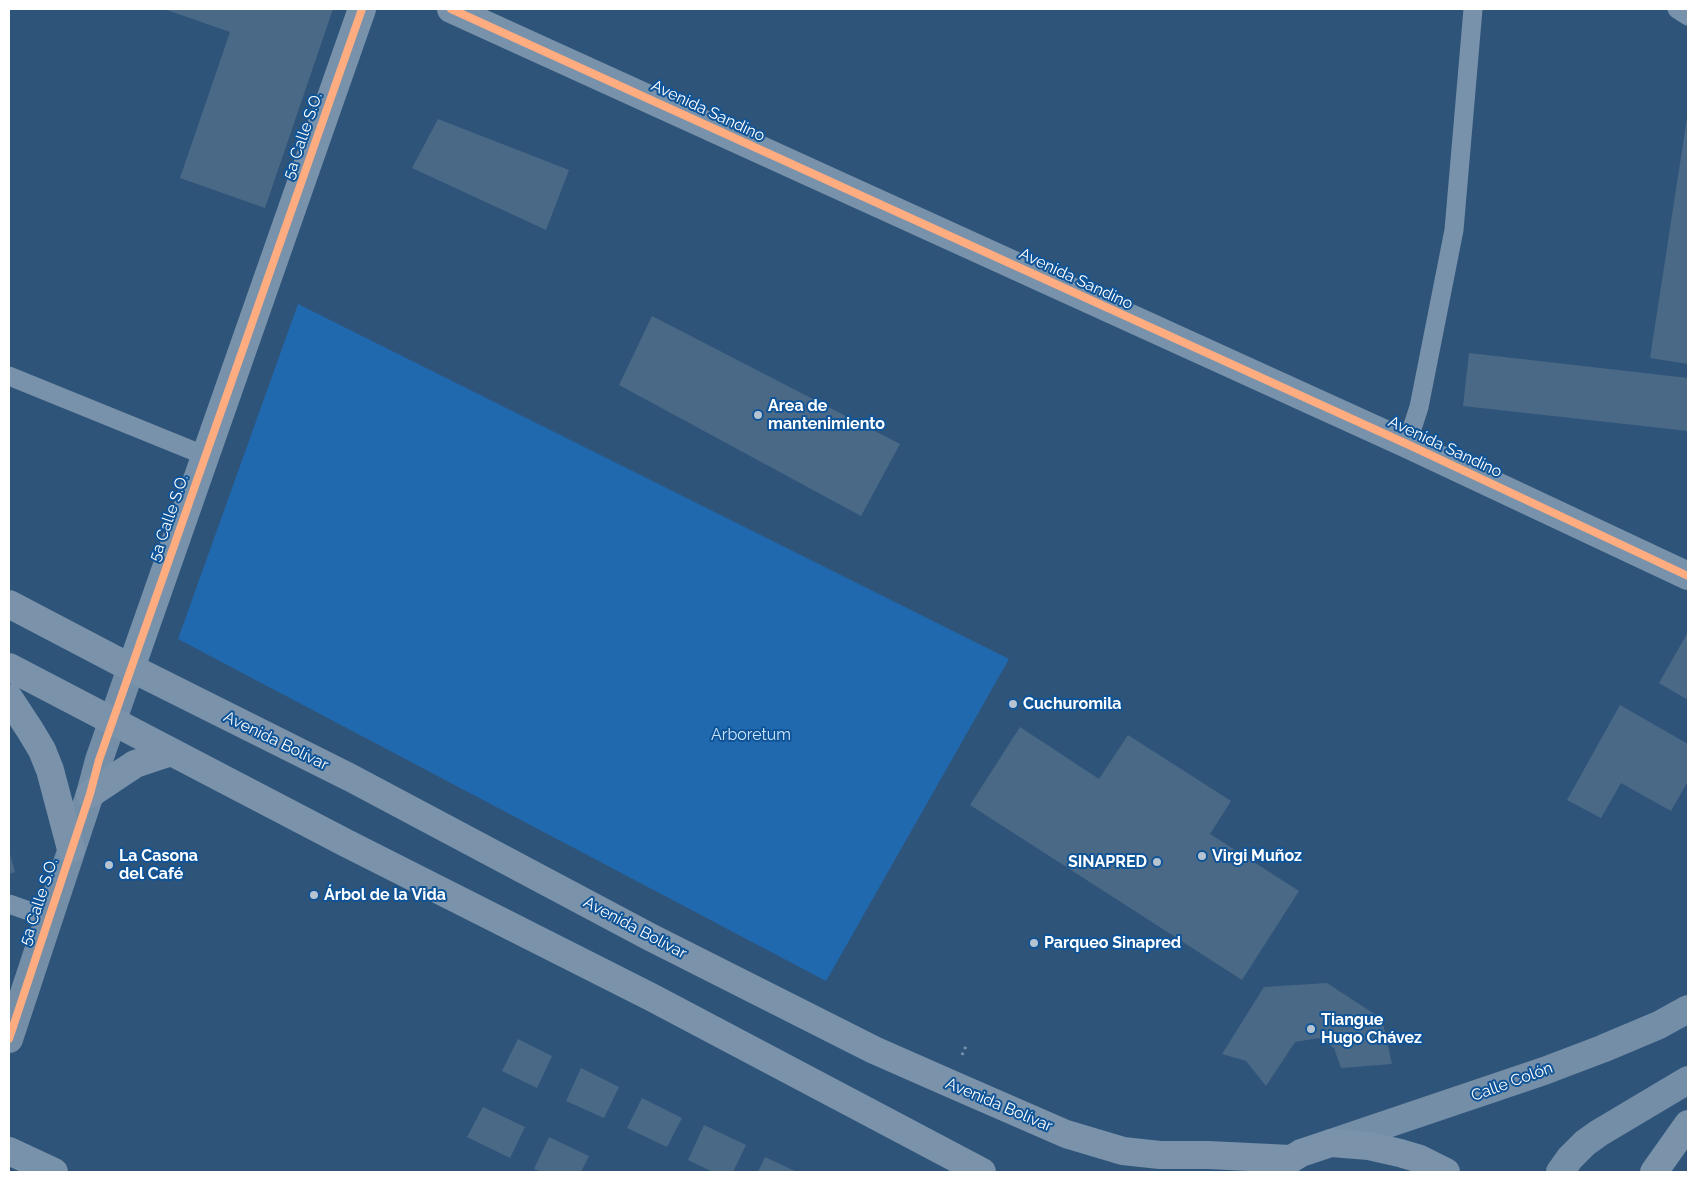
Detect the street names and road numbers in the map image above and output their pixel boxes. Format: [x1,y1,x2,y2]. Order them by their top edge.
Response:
street label: Avenida Sandino [648,76,768,146]
street label: 5a Calle S.O. [279,90,327,182]
street label: Avenida Sandino [1016,244,1136,314]
street label: Avenida Sandino [1385,412,1505,482]
street label: 5a Calle S.O. [145,472,193,564]
street label: Avenida Bolívar [220,707,332,775]
street label: 5a Calle S.O. [16,856,62,948]
street label: Avenida Bolívar [580,893,690,963]
street label: Calle Colón [1469,1058,1555,1106]
street label: Avenida Bolívar [943,1074,1055,1136]

